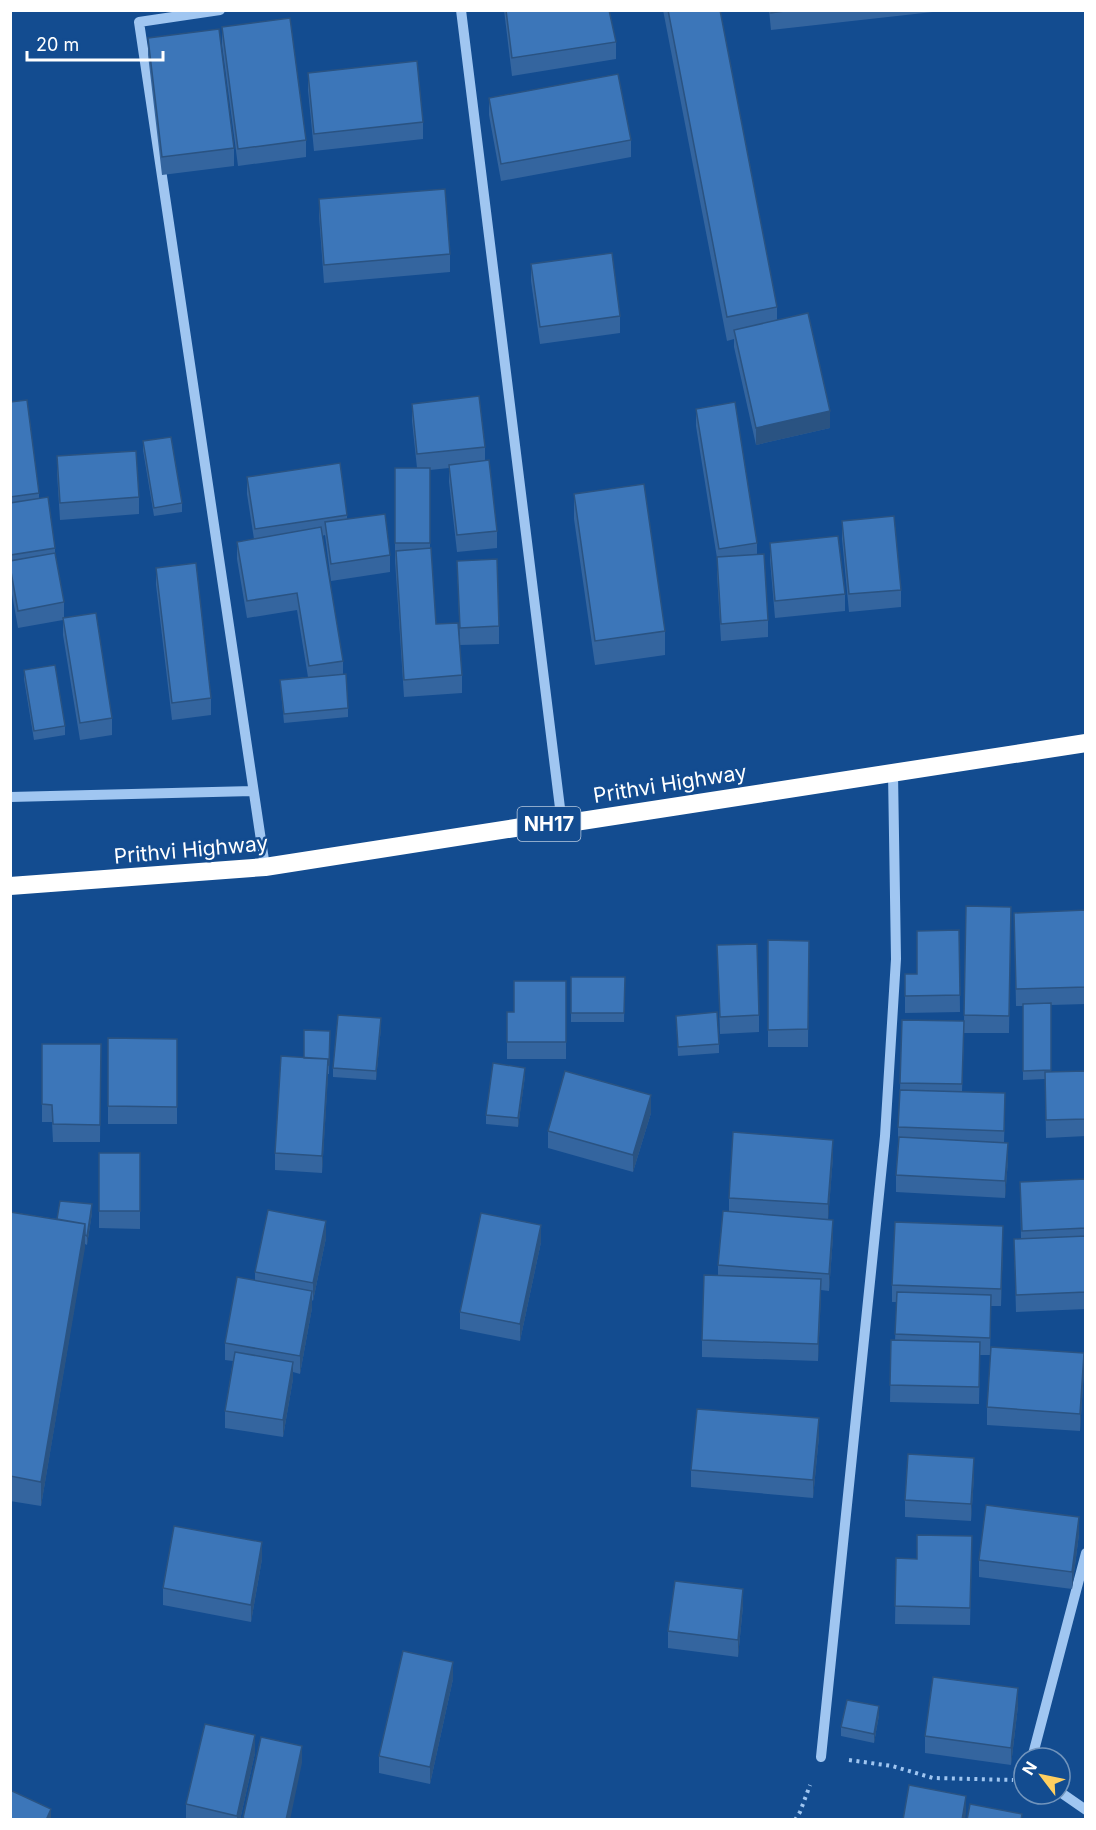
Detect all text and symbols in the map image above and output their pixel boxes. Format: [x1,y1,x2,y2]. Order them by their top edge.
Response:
scale bar [27,24,164,62]
text: 20 m [36,34,79,55]
street label: Prithvi Highway [591,759,749,808]
road number: NH17 [518,807,580,841]
street label: Prithvi Highway [113,830,269,869]
north arrow [1012,1746,1072,1806]
text: N [1018,1758,1041,1779]

